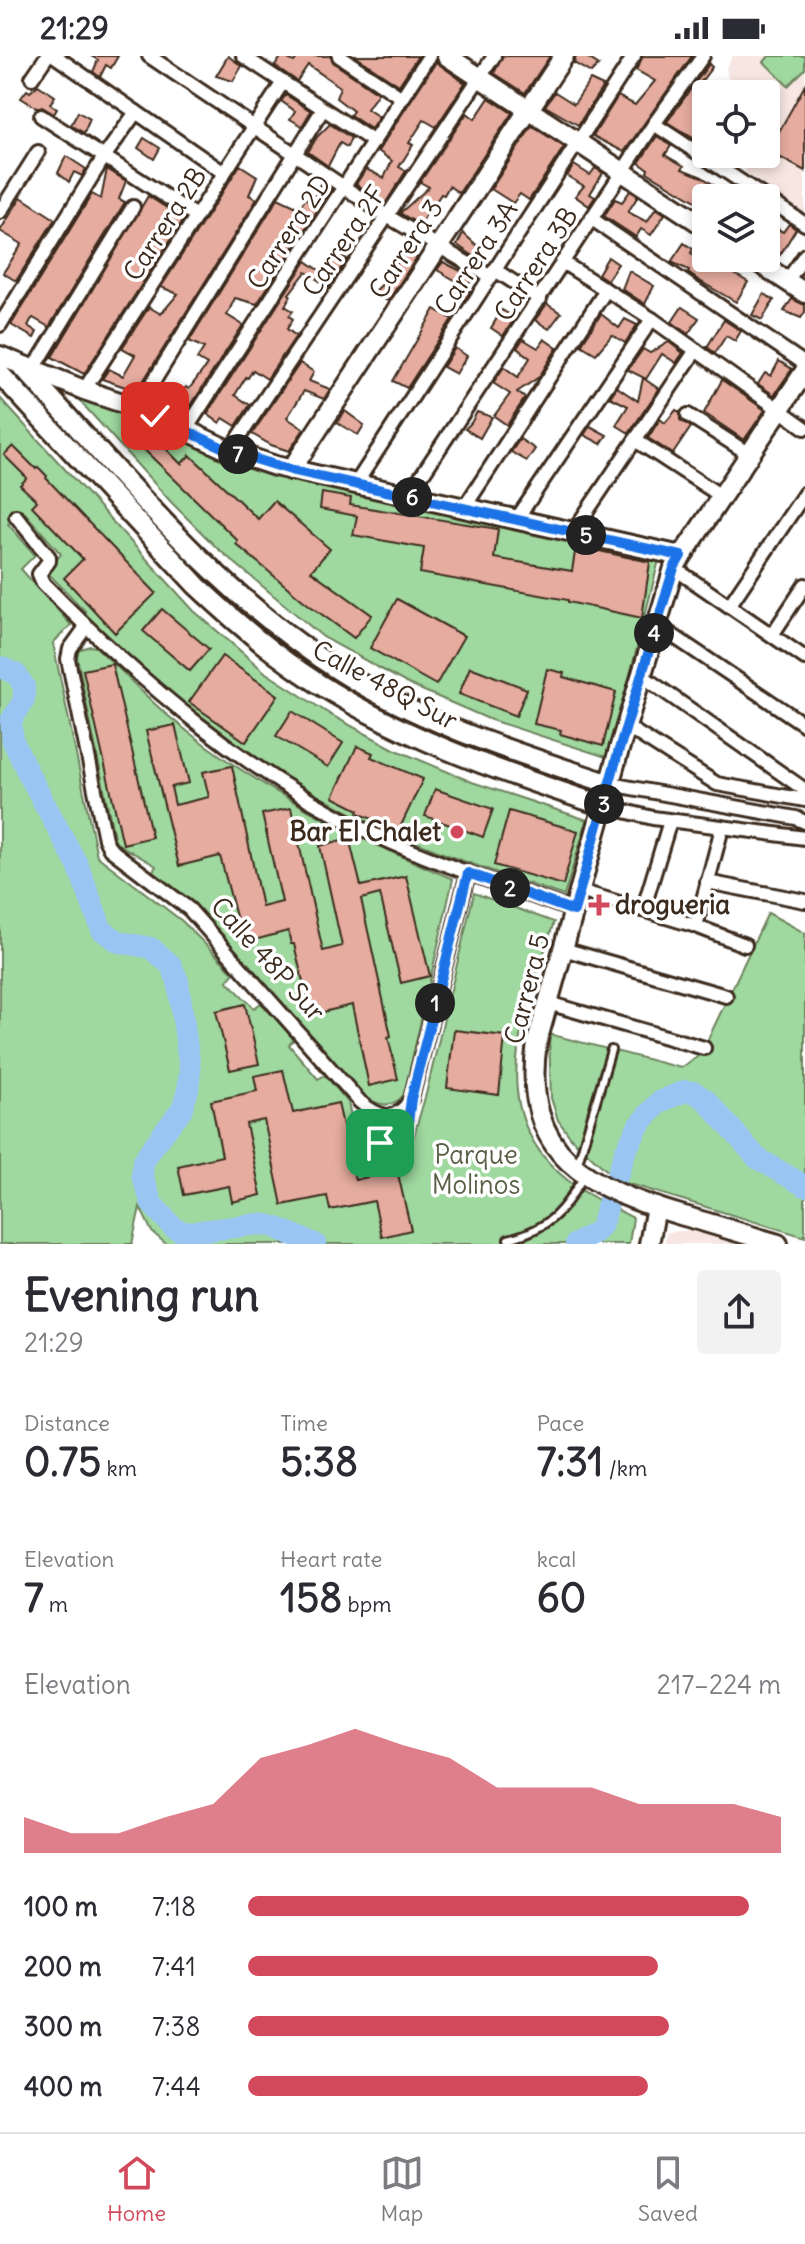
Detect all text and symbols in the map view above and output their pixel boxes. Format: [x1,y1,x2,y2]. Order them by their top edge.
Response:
text: 21:29 [40,9,109,47]
map controls [692,80,780,272]
button: locate [692,80,780,168]
street label: Carrera 2B [116,161,214,287]
street label: Carrera 2D [239,168,338,295]
street label: Carrera 2F [295,179,393,302]
button: layers [692,184,780,272]
street label: Carrera 3 [361,193,450,305]
street label: Carrera 3A [427,195,525,321]
street label: Carrera 3B [487,200,585,327]
pin [121,382,189,450]
icon: check [133,394,177,438]
pin: 7 [218,434,258,474]
text: 7 [233,440,243,468]
pin: 6 [392,477,432,517]
text: 6 [406,483,418,511]
pin: 5 [566,515,606,555]
text: 5 [580,521,592,549]
pin: 4 [634,613,674,653]
text: 4 [648,619,660,647]
street label: Calle 48Q Sur [307,633,464,737]
pin: 3 [584,784,624,824]
text: 3 [598,790,610,818]
place label: Bar El Chalet [289,815,441,848]
marker: Bar El Chalet [448,823,466,841]
pin: 2 [490,868,530,908]
text: 2 [504,874,516,902]
place label: drogueria [615,888,730,921]
street label: Calle 48P Sur [204,890,333,1028]
marker: drogueria [590,896,608,914]
street label: Carrera 5 [497,930,556,1047]
pin: 1 [415,983,455,1023]
text: 1 [431,989,439,1017]
pin [346,1109,414,1177]
icon: arrive [358,1121,402,1165]
park label: Parque Molinos [432,1138,520,1201]
text: Evening run [24,1268,259,1323]
button: share [697,1270,781,1354]
text: 21:29 [24,1326,84,1359]
text: Distance [24,1409,110,1437]
text: Time [280,1409,328,1437]
text: Pace [537,1409,584,1437]
text: 0.75 [24,1437,101,1487]
text: 5:38 [280,1437,358,1487]
text: 7:31 [537,1437,603,1487]
text: km [101,1454,137,1482]
text: /km [603,1454,647,1482]
text: Elevation [24,1545,114,1573]
text: Heart rate [280,1545,382,1573]
text: kcal [537,1545,576,1573]
text: 7 [24,1573,44,1623]
text: 158 [280,1573,342,1623]
text: 60 [537,1573,586,1623]
text: m [44,1590,68,1618]
text: bpm [342,1590,391,1618]
text: Elevation [24,1668,131,1701]
text: 217–224 m [657,1668,781,1701]
text: 100 m [24,1890,98,1923]
text: 7:18 [152,1890,196,1923]
text: 200 m [24,1950,101,1983]
text: 7:41 [152,1950,196,1983]
text: 300 m [24,2010,102,2043]
text: 7:38 [152,2010,200,2043]
text: 400 m [24,2070,102,2103]
text: 7:44 [152,2070,201,2103]
tab: Home [107,2151,166,2227]
tab: Map [380,2151,424,2227]
tab: Saved [638,2151,698,2227]

